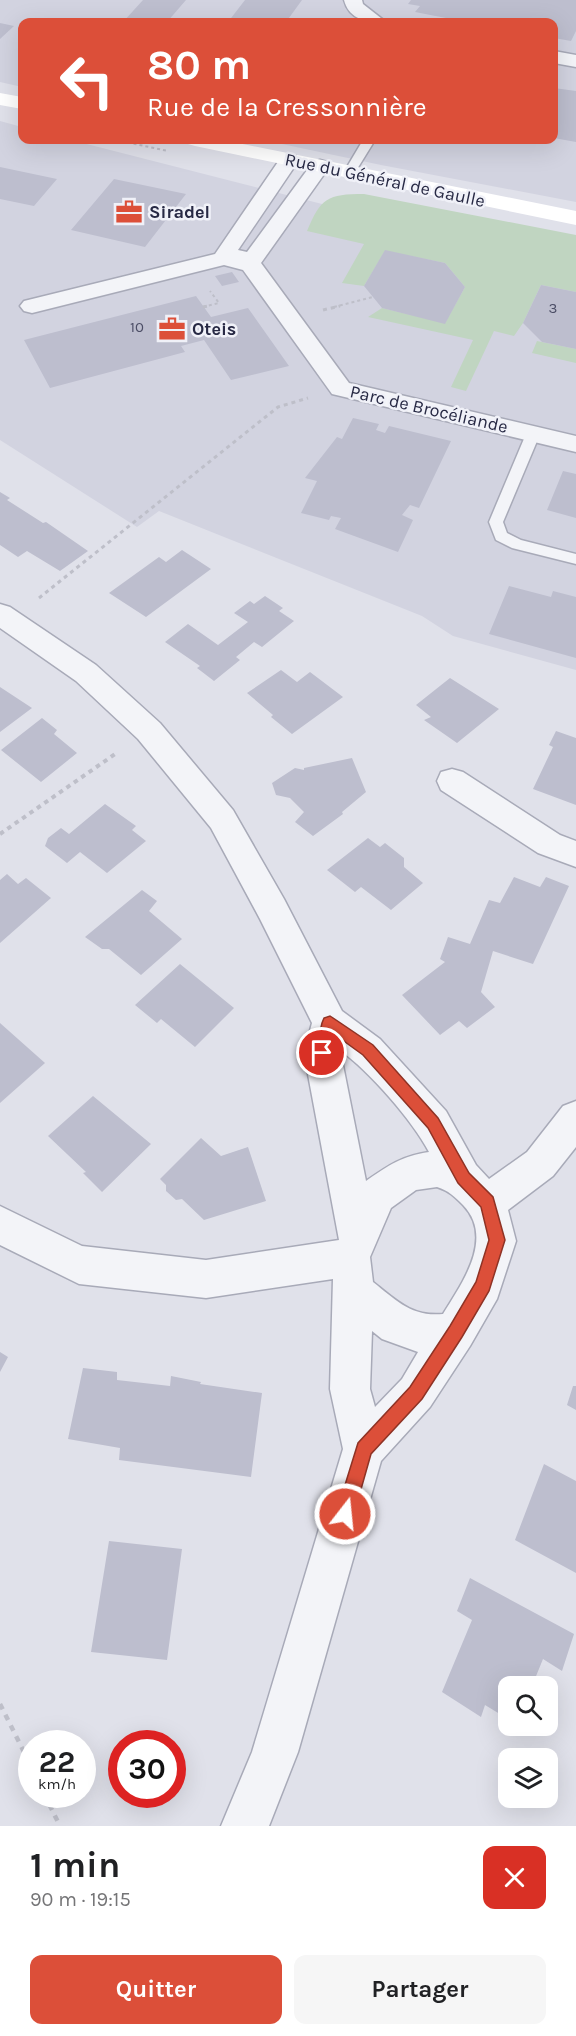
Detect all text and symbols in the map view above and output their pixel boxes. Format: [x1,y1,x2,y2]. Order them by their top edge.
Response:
text: 80 m [147,40,251,90]
icon: left [48,42,126,120]
text: Rue de la Cressonnière [147,91,427,123]
street label: Rue du Général de Gaulle [283,148,487,212]
office icon: Siradel [114,197,144,227]
place label: Siradel [149,201,210,223]
house number: 3 [549,299,557,317]
office icon: Oteis [157,314,187,344]
house number: 10 [130,318,144,336]
place label: Oteis [192,318,236,340]
street label: Parc de Brocéliande [348,380,510,438]
pin [296,1027,347,1078]
icon: arrive [305,1036,338,1069]
position arrow [313,1482,377,1546]
map controls [498,1676,558,1808]
button: search [498,1676,558,1736]
speed limit sign: 30 [108,1730,186,1808]
text: 22 [39,1744,75,1780]
button: layers [498,1748,558,1808]
text: km/h [38,1775,76,1793]
text: 1 min [30,1844,120,1886]
button: close [483,1846,546,1909]
text: 90 m · 19:15 [30,1888,131,1911]
button: Quitter [30,1955,282,2024]
button: Partager [294,1955,546,2024]

